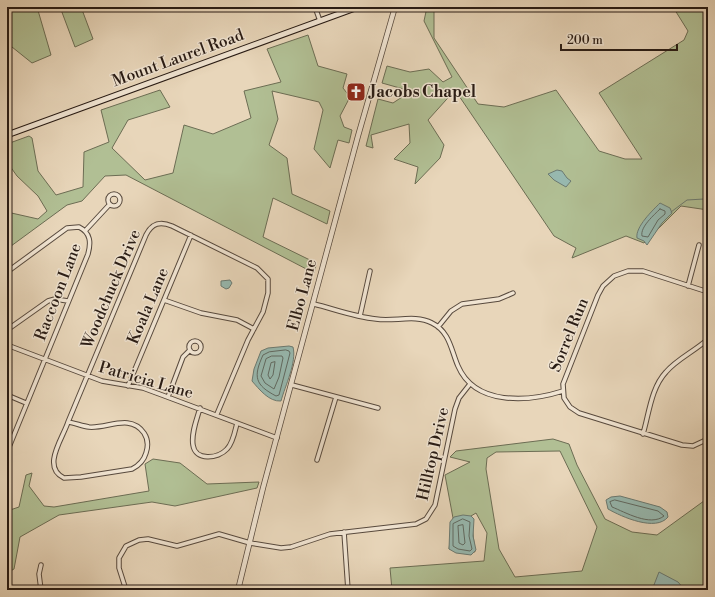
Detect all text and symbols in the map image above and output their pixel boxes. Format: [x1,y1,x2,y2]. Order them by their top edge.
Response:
street label: Mount Laurel Road [109,25,247,91]
scale bar [561,26,677,52]
text: 200 m [567,33,603,48]
church icon: Jacobs Chapel [345,81,367,103]
place label: Jacobs Chapel [368,82,477,102]
street label: Woodchuck Drive [76,226,145,353]
street label: Raccoon Lane [30,240,86,344]
street label: Elbo Lane [283,257,321,333]
street label: Koala Lane [123,265,173,347]
street label: Sorrel Run [545,295,593,375]
street label: Patricia Lane [96,357,196,403]
street label: Hilltop Drive [413,405,453,503]

